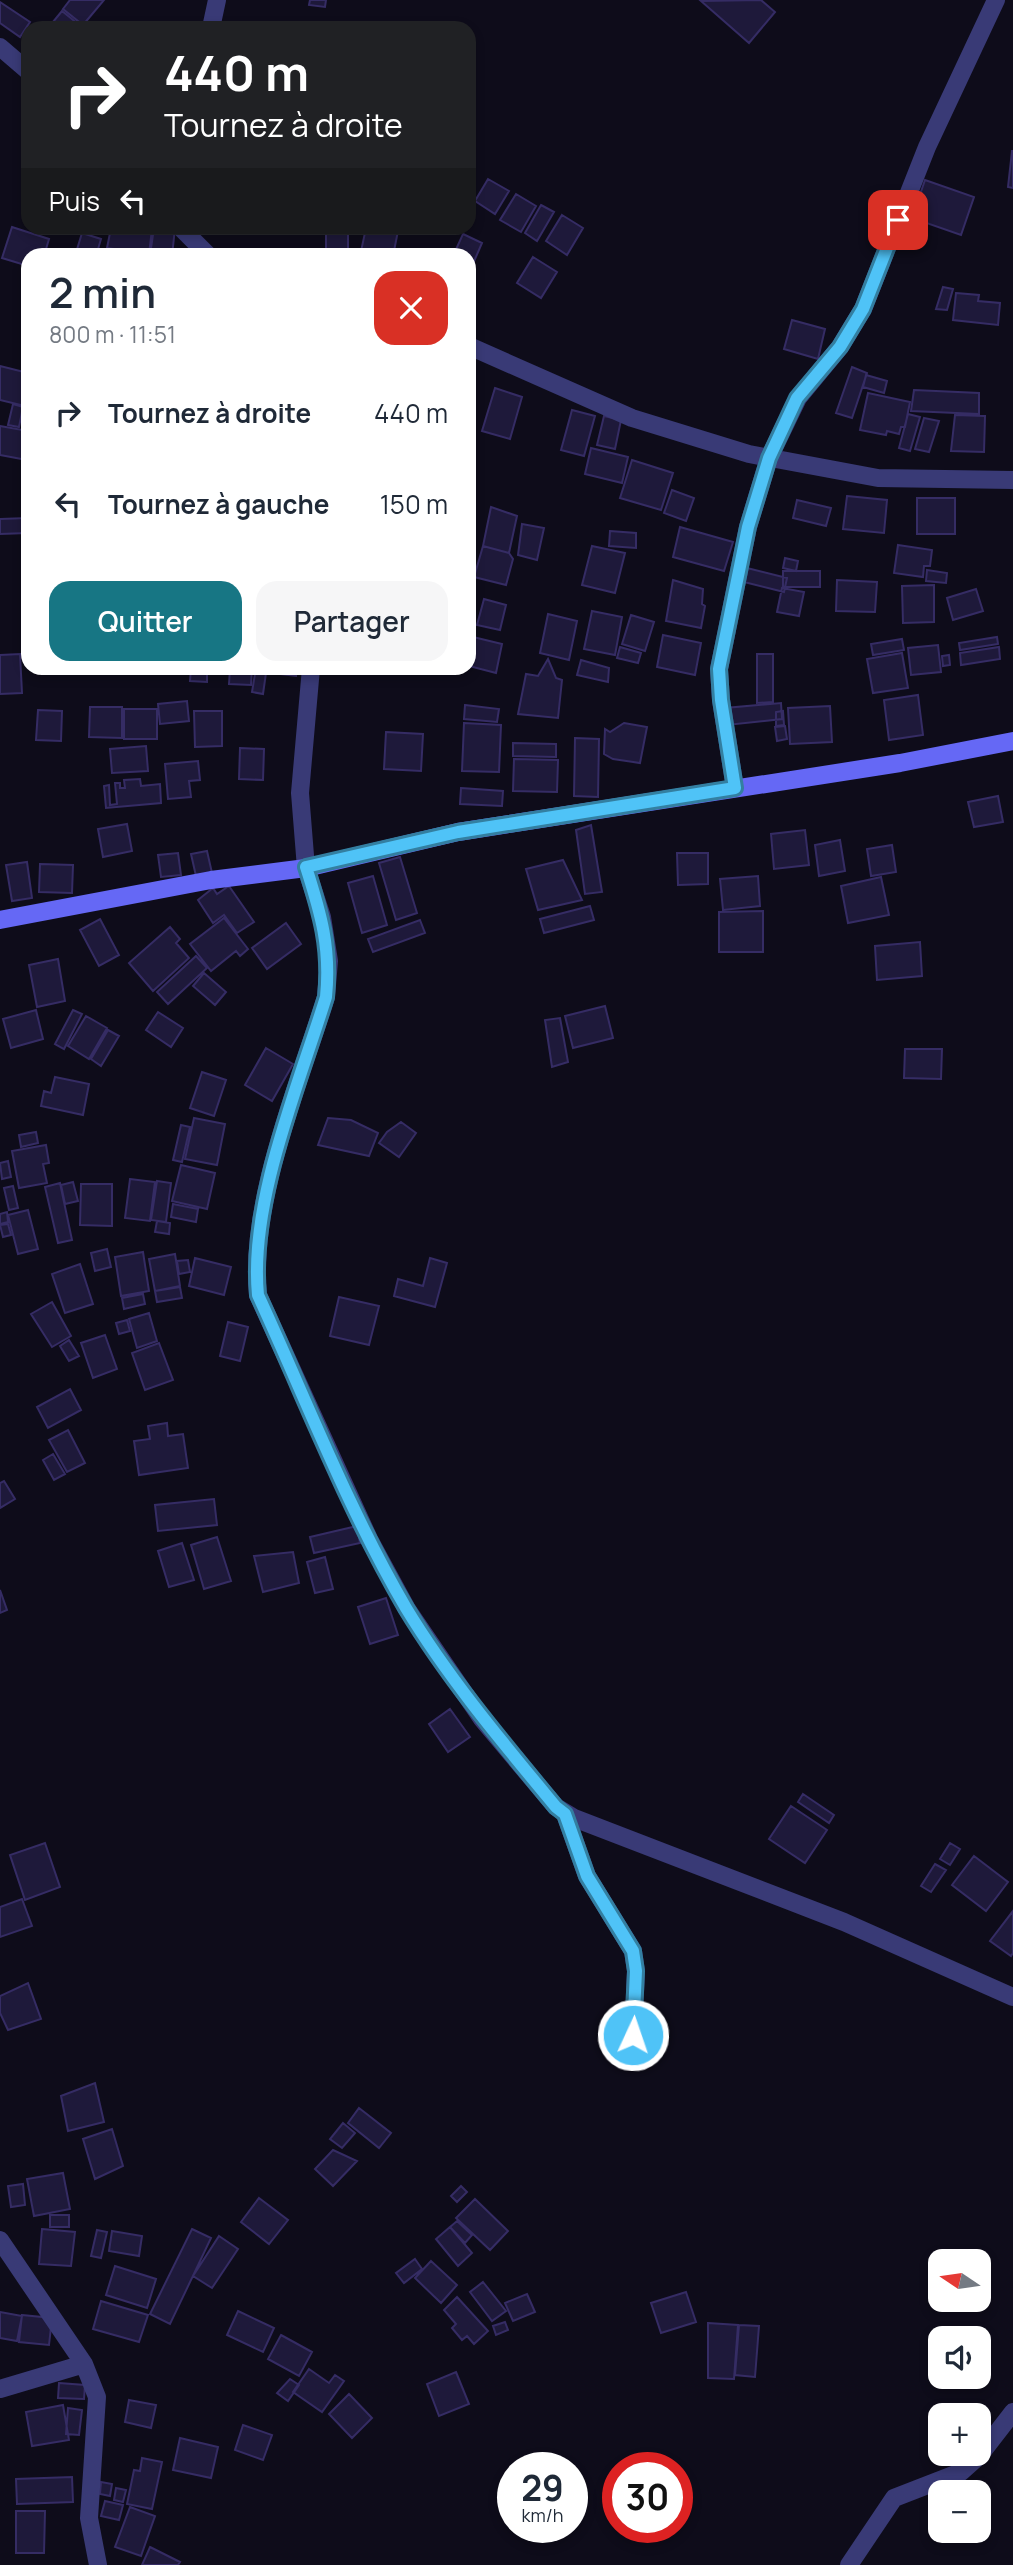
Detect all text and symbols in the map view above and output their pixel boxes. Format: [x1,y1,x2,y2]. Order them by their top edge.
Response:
text: 440 m [164,39,309,106]
icon: right [49,49,140,140]
text: Tournez à droite [164,103,403,147]
icon: left [114,182,152,220]
text: Puis [49,183,100,219]
pin [868,190,928,250]
icon: arrive [879,201,917,239]
text: 2 min [49,263,156,321]
button: close [374,271,448,345]
text: 800 m · 11:51 [49,318,176,350]
icon: right [49,394,87,432]
text: Tournez à droite [108,395,311,431]
text: 440 m [374,395,448,431]
icon: left [49,485,87,523]
text: Tournez à gauche [108,486,329,522]
text: 150 m [380,486,448,522]
button: Quitter [49,581,242,661]
button: Partager [256,581,448,661]
position arrow [596,1998,670,2072]
north arrow [928,2249,990,2312]
map controls [928,2249,991,2543]
button: sound [928,2326,991,2389]
button: + [928,2403,991,2466]
speed limit sign: 30 [602,2452,693,2543]
text: 29 [521,2464,564,2512]
button: − [928,2480,991,2543]
text: km/h [522,2503,563,2527]

